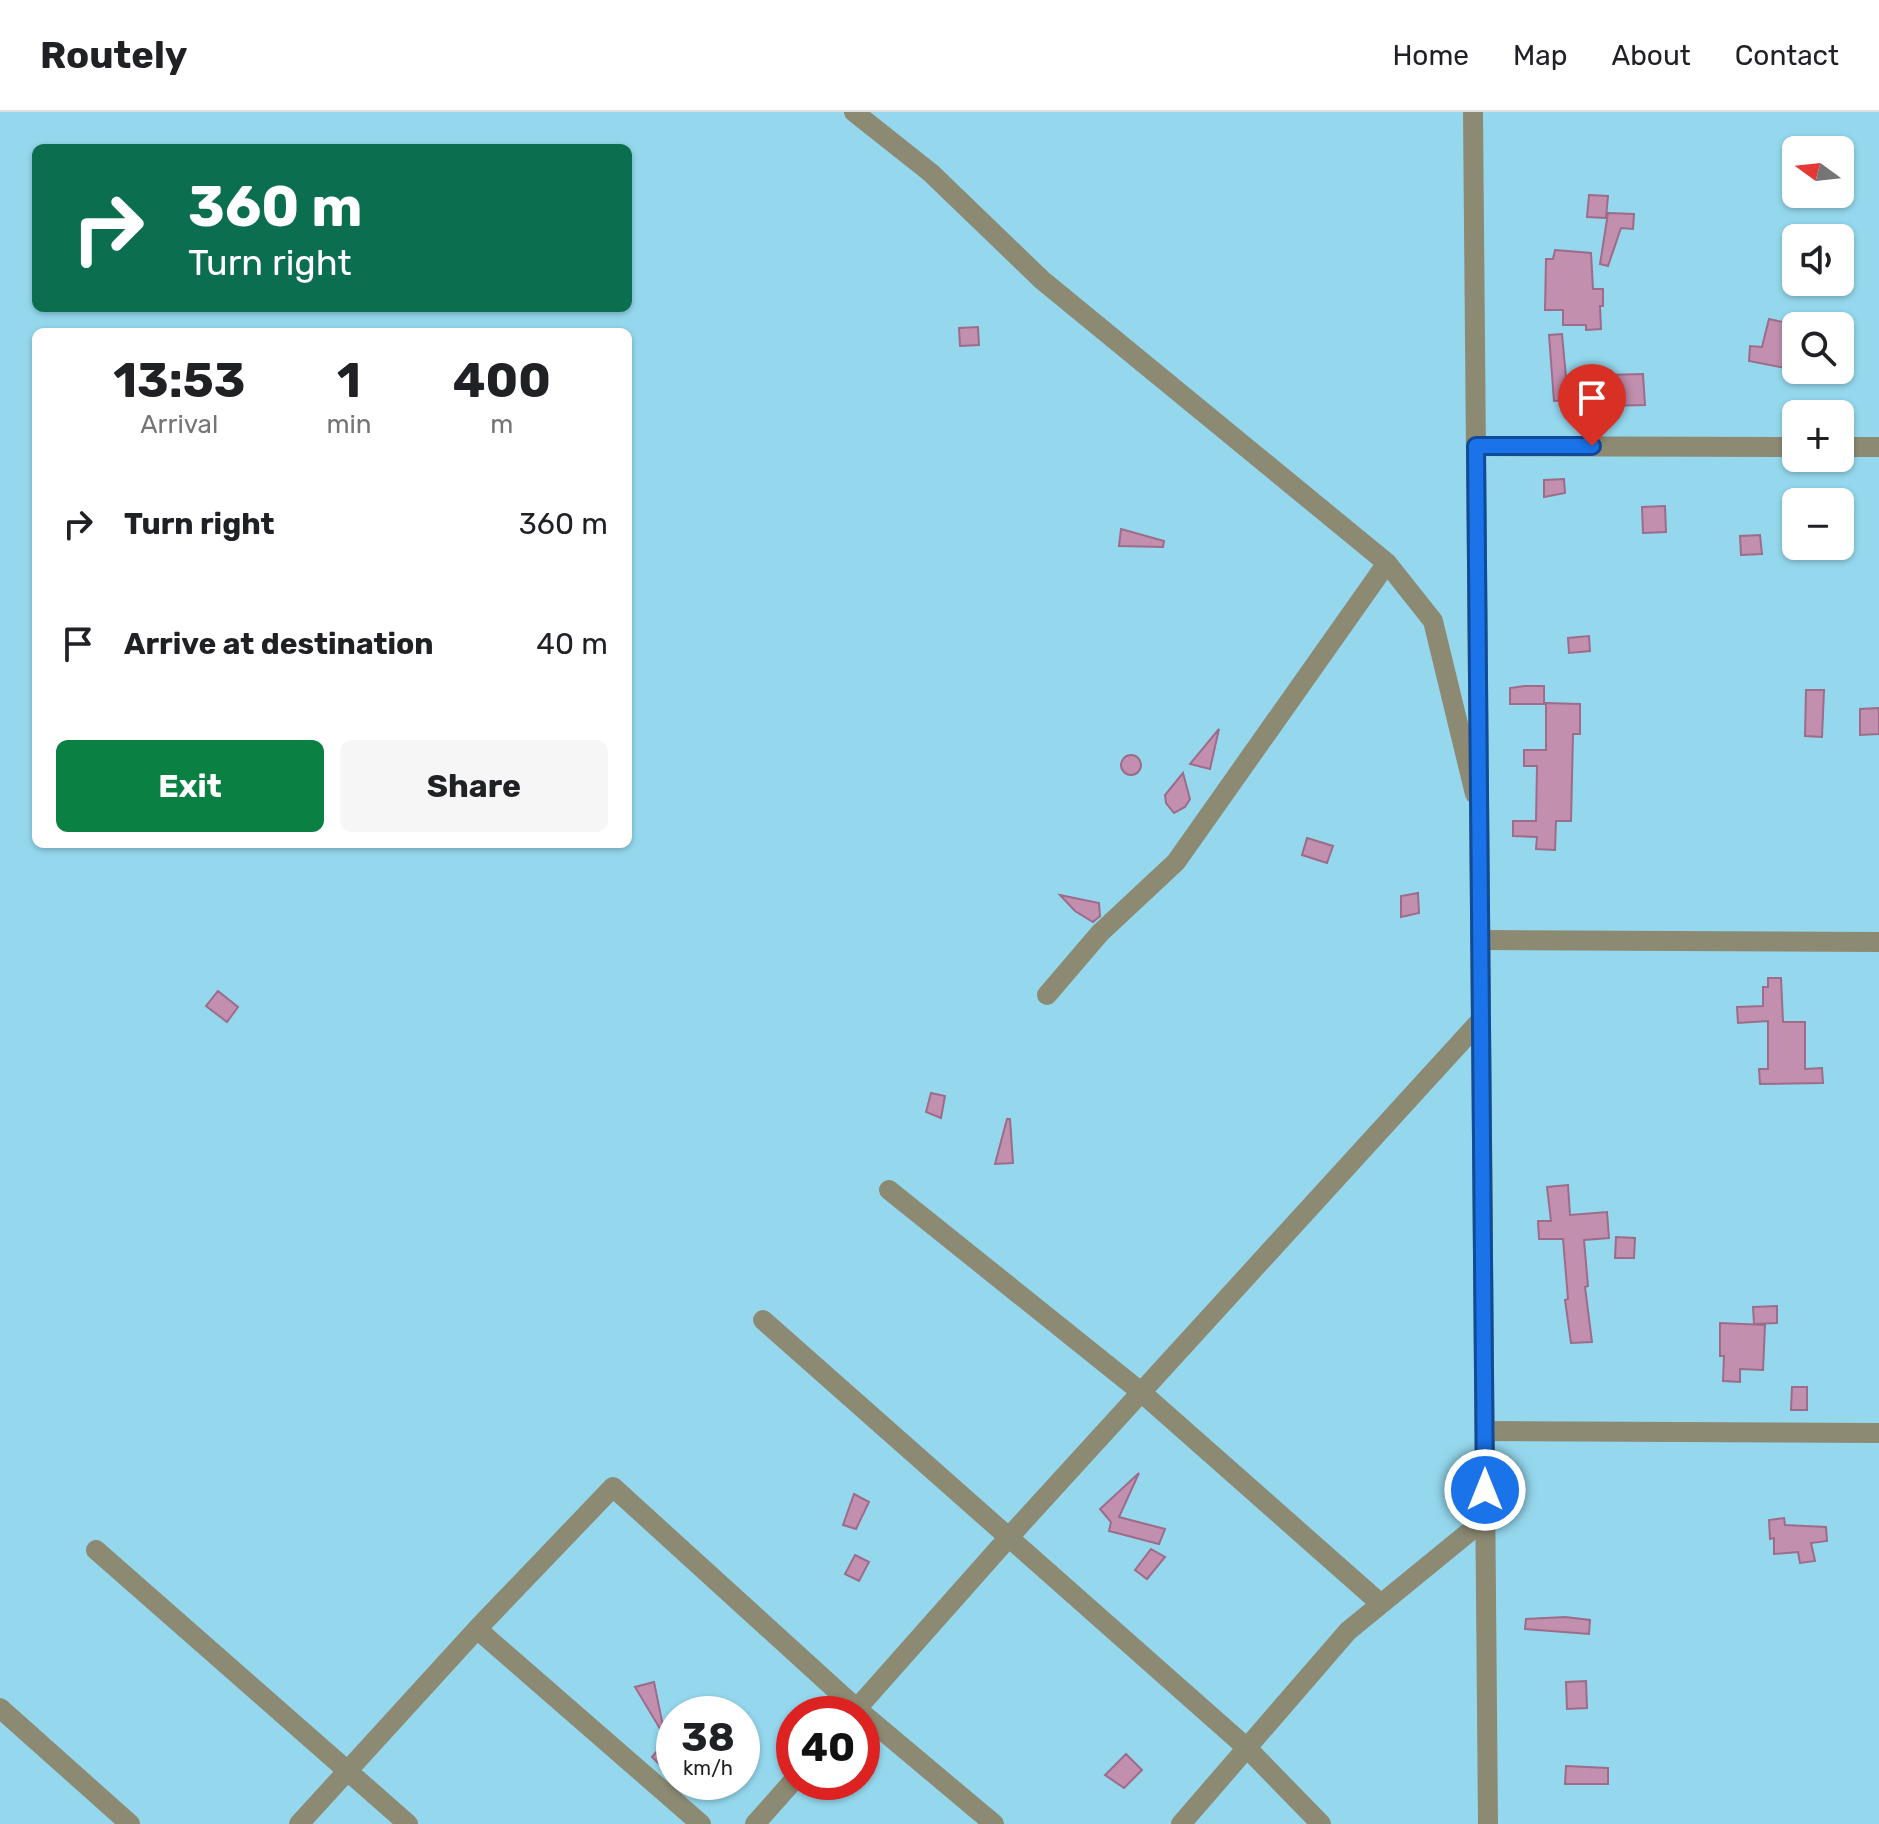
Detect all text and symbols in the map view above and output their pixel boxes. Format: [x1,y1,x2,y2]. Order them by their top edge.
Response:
text: Routely [40,32,187,78]
text: Home [1392,39,1469,72]
text: Map [1513,39,1567,72]
text: About [1611,39,1691,72]
text: Contact [1735,39,1839,72]
north arrow [1782,136,1854,208]
map controls [1782,136,1854,560]
text: 360 m [188,174,363,240]
icon: right [56,176,160,280]
button: sound [1782,224,1854,296]
text: Turn right [188,241,352,284]
button: search [1782,312,1854,384]
text: 13:53 [113,352,245,409]
text: 1 [337,352,361,409]
text: 400 [453,352,551,409]
pin [1558,364,1626,446]
icon: arrive [1570,376,1614,420]
button: + [1782,400,1854,472]
text: Arrival [140,409,218,440]
text: min [326,409,372,440]
text: m [490,409,513,440]
button: − [1782,488,1854,560]
icon: right [56,502,100,546]
text: Turn right [124,506,275,542]
text: 360 m [519,506,608,542]
icon: arrive [56,622,100,666]
text: Arrive at destination [124,626,434,662]
text: 40 m [536,626,608,662]
button: Exit [56,740,324,832]
button: Share [340,740,608,832]
position arrow [1443,1448,1527,1532]
speed limit sign: 40 [776,1696,880,1800]
text: 38 [681,1714,735,1761]
text: km/h [683,1756,733,1780]

